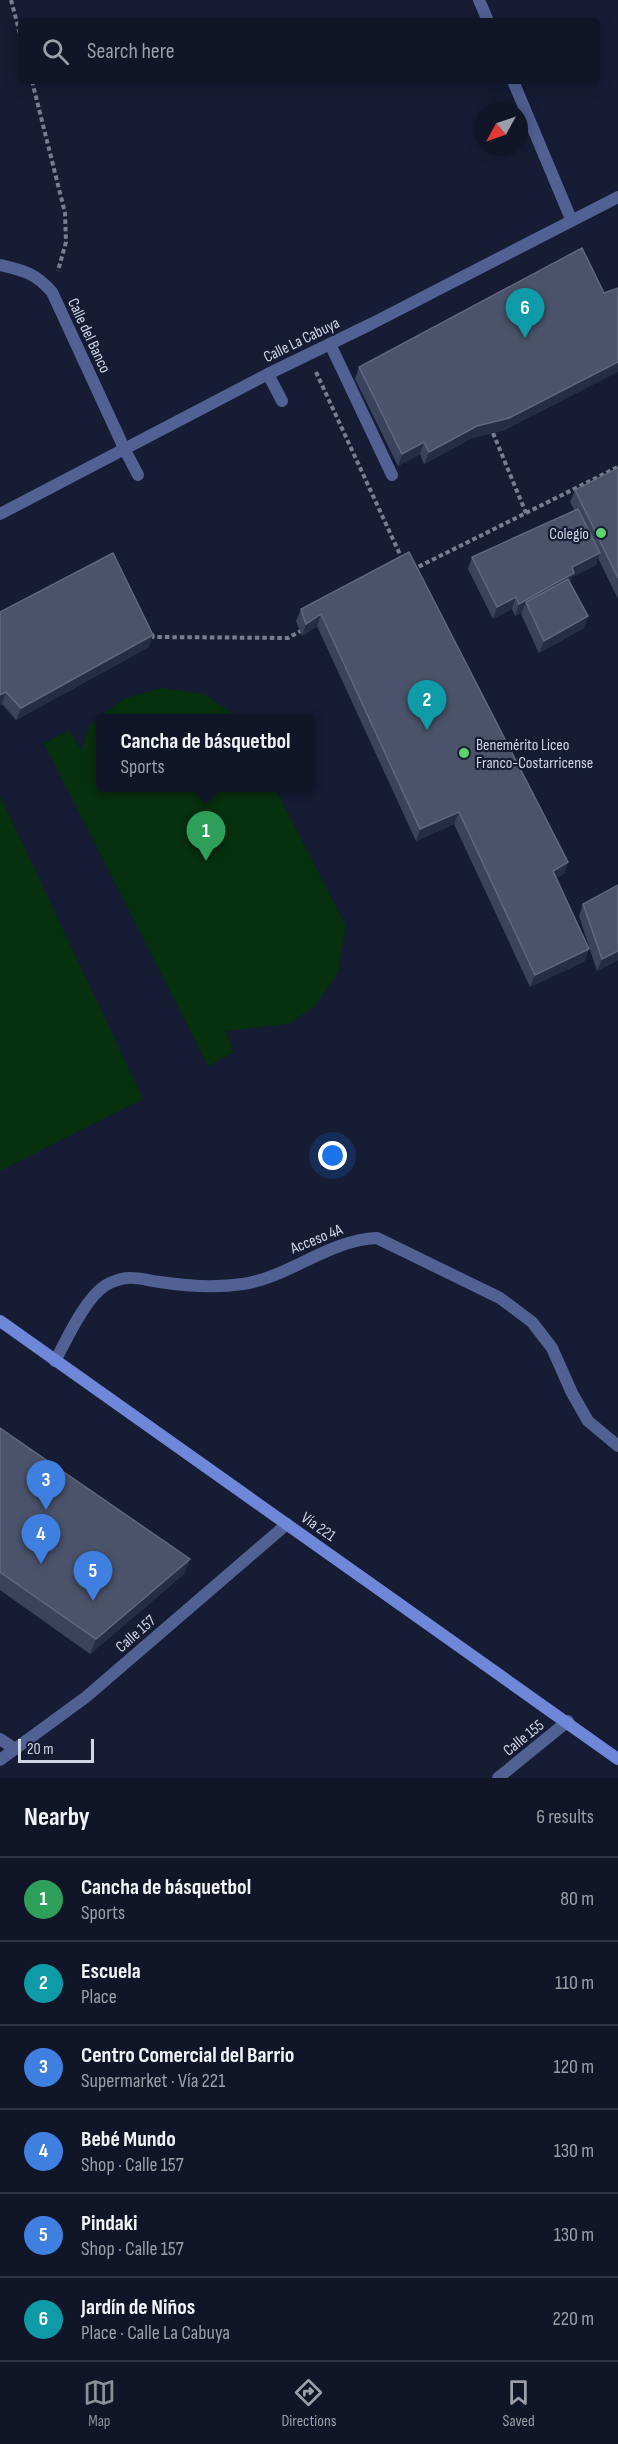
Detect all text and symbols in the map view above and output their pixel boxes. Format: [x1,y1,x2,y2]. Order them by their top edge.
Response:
search box [18,18,600,84]
icon: search [39,35,72,68]
text: Search here [87,38,174,65]
north arrow [474,102,528,156]
pin: 6 [506,288,544,338]
street label: Calle del Banco [63,295,114,376]
street label: Calle La Cabuya [261,314,343,367]
place label: Colegio [549,525,589,544]
marker: Colegio [594,526,608,540]
pin: 2 [408,680,446,730]
popup [96,714,315,792]
text: Cancha de básquetbol [120,728,291,755]
place label: Benemérito Liceo Franco-Costarricense [476,736,593,773]
marker: Benemérito Liceo Franco-Costarricense [457,746,471,760]
text: Sports [120,755,165,779]
pin: 1 [186,812,226,861]
your location [318,1141,347,1170]
street label: Acceso 4A [287,1220,346,1259]
pin: 3 [26,1460,66,1510]
street label: Vía 221 [297,1509,339,1546]
pin: 4 [22,1514,60,1564]
pin: 5 [74,1552,112,1601]
street label: Calle 157 [112,1611,160,1657]
street label: Calle 155 [500,1716,548,1760]
scale bar [18,1736,94,1764]
text: 20 m [27,1740,54,1759]
text: Nearby [24,1802,90,1833]
text: 6 results [536,1805,594,1829]
text: Cancha de básquetbol [81,1874,251,1901]
text: 1 [40,1887,47,1911]
text: 80 m [560,1887,594,1911]
text: Sports [81,1901,125,1925]
text: Escuela [81,1958,141,1985]
text: 2 [39,1971,48,1995]
text: 110 m [555,1971,594,1995]
text: Place [81,1985,117,2009]
text: Centro Comercial del Barrio [81,2042,294,2069]
text: 3 [39,2055,48,2079]
text: 120 m [554,2055,594,2079]
text: Supermarket · Vía 221 [81,2069,225,2093]
text: Bebé Mundo [81,2126,176,2153]
text: 4 [39,2139,48,2163]
text: 130 m [554,2139,594,2163]
text: Shop · Calle 157 [81,2153,184,2177]
text: Pindaki [81,2210,138,2237]
text: 5 [39,2223,48,2247]
text: 130 m [554,2223,594,2247]
text: Shop · Calle 157 [81,2237,184,2261]
text: Jardín de Niños [81,2294,195,2321]
text: 6 [39,2307,48,2331]
text: 220 m [553,2307,594,2331]
text: Place · Calle La Cabuya [81,2321,230,2345]
tab: Map [83,2376,116,2431]
tab: Directions [281,2376,337,2431]
tab: Saved [502,2376,535,2431]

